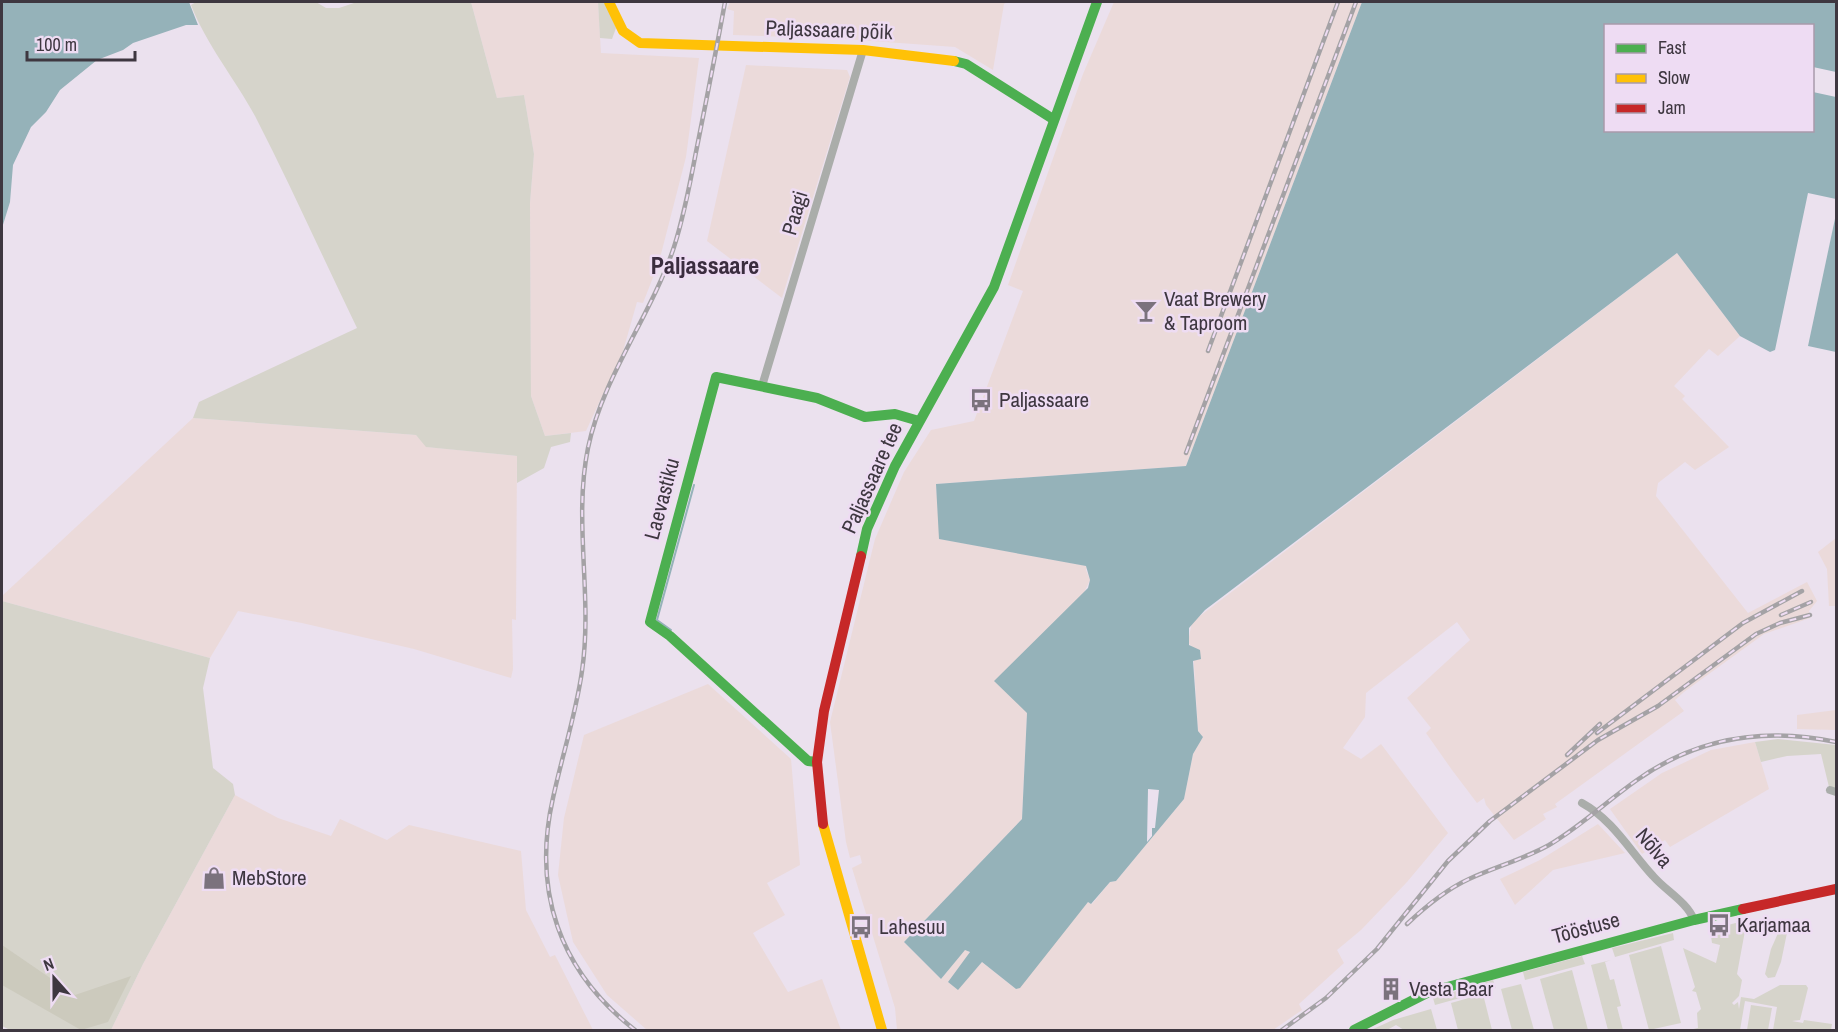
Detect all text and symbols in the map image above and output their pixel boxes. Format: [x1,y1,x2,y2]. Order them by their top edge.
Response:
street label: Paljassaare põik [765,13,894,46]
scale bar [27,24,135,62]
legend [1604,24,1814,132]
text: 100 m [36,32,77,57]
text: Fast [1658,35,1686,60]
text: Slow [1658,65,1690,90]
text: Jam [1658,95,1686,120]
street label: Paagi [774,187,815,238]
district label: Paljassaare [651,249,759,281]
place label: Vaat Brewery & Taproom [1164,284,1266,337]
bar icon: Vaat Brewery & Taproom [1133,298,1159,324]
place label: Paljassaare [999,385,1089,414]
bus stop icon: Paljassaare [968,387,994,413]
street label: Paljassaare tee [834,418,909,538]
street label: Laevastiku [637,455,686,543]
street label: Nõlva [1629,821,1680,874]
place label: MebStore [232,863,307,892]
shop icon: MebStore [201,865,227,891]
street label: Tööstuse [1549,905,1623,950]
place label: Karjamaa [1737,910,1811,939]
place label: Lahesuu [879,912,945,941]
bus stop icon: Karjamaa [1706,912,1732,938]
bus stop icon: Lahesuu [848,914,874,940]
north arrow [24,948,84,1008]
text: N [40,952,57,976]
place label: Vesta Baar [1409,974,1494,1003]
building icon: Vesta Baar [1378,976,1404,1002]

